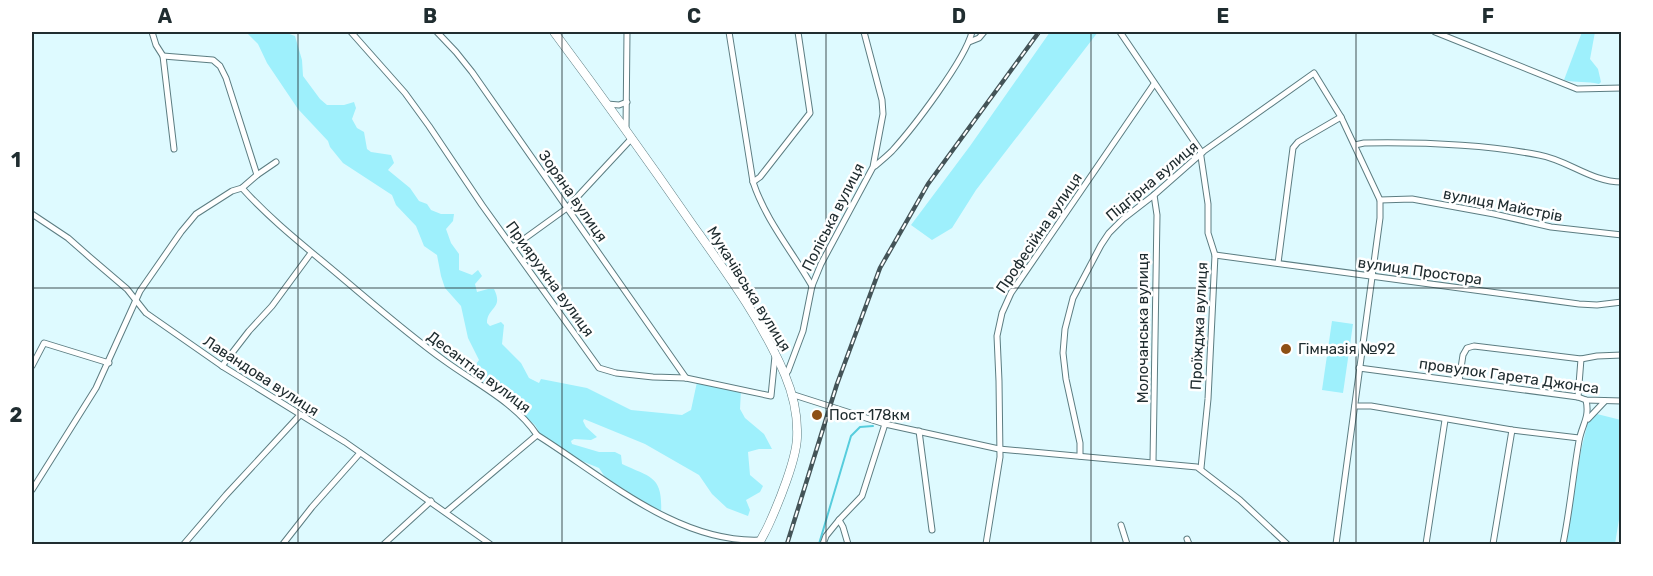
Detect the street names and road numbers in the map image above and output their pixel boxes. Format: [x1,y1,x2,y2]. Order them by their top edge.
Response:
street label: Підгірна вулиця [1102,137,1202,225]
street label: Зоряна вулиця [535,147,611,245]
street label: Поліська вулиця [798,160,868,274]
street label: Професійна вулиця [992,170,1086,296]
street label: вулиця Майстрів [1442,185,1564,225]
street label: Прияружна вулиця [502,218,598,340]
street label: Мукачівська вулиця [703,223,795,355]
street label: Молочанська вулиця [1134,253,1152,403]
street label: вулиця Простора [1357,253,1483,289]
street label: Проїжджа вулиця [1187,261,1211,391]
street label: Десантна вулиця [424,327,534,417]
street label: Лавандова вулиця [200,332,322,420]
street label: провулок Гарета Джонса [1418,354,1600,398]

